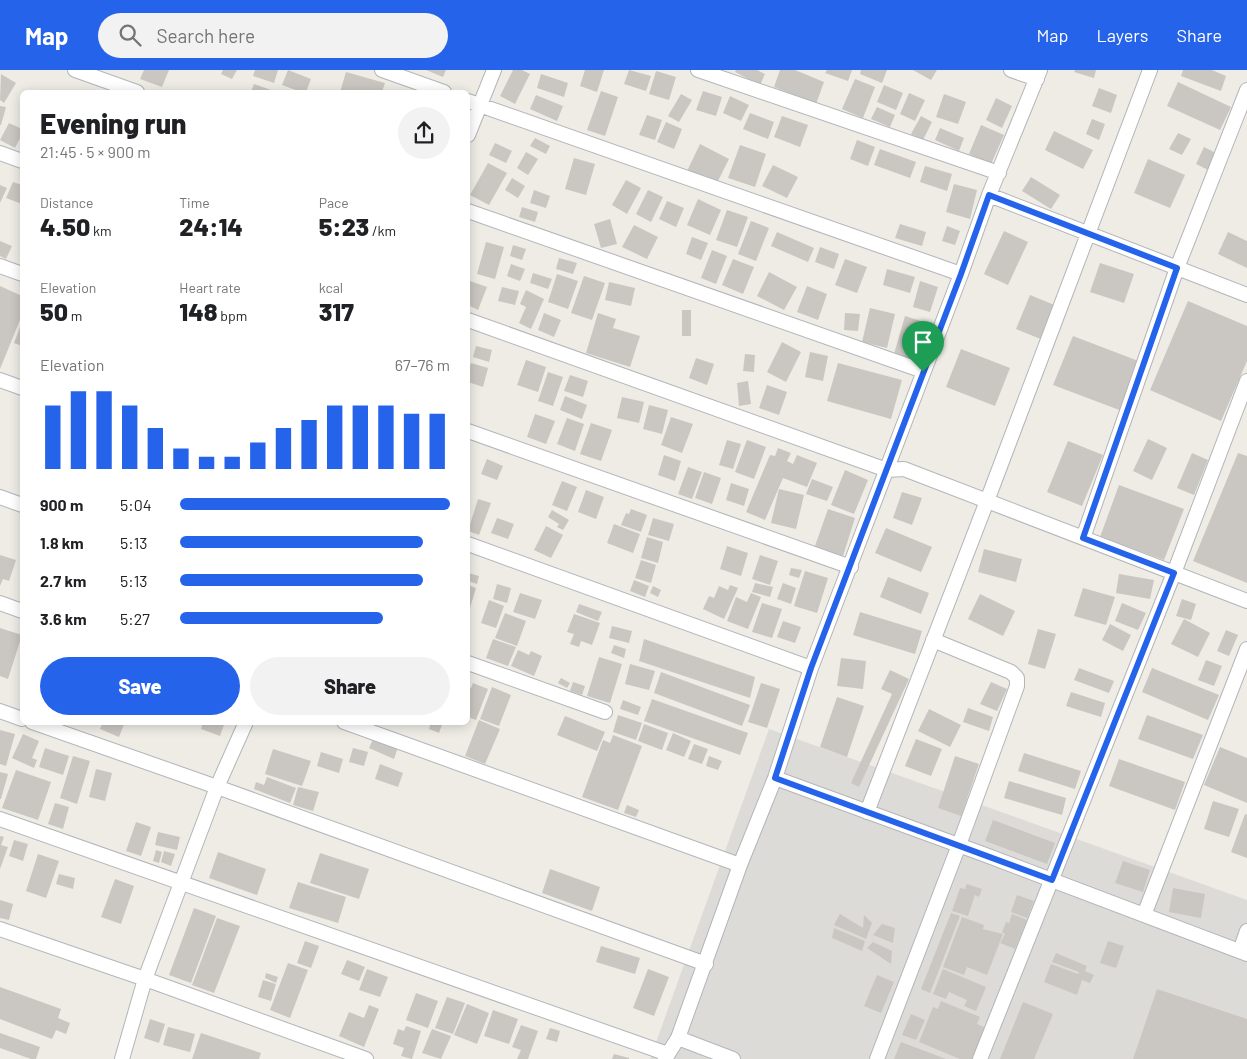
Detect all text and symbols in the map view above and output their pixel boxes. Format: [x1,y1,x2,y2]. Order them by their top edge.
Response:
search box [98,13,448,58]
text: Map [25,21,68,50]
icon: search [116,21,144,49]
text: Search here [156,24,255,47]
text: Map [1036,24,1068,46]
text: Layers [1096,24,1149,46]
text: Share [1177,24,1222,46]
text: Evening run [40,106,186,140]
button: share [398,107,450,159]
text: 21:45 · 5 × 900 m [40,142,150,161]
text: Distance [40,194,93,211]
text: Time [179,194,210,211]
text: Pace [319,194,349,211]
text: 4.50 [40,211,90,241]
text: 24:14 [179,211,243,241]
text: 5:23 [319,211,369,241]
text: km [90,222,112,239]
text: /km [369,222,396,239]
text: Elevation [40,279,96,296]
text: Heart rate [179,279,241,296]
text: kcal [319,279,343,296]
text: 50 [40,296,68,326]
text: 148 [179,296,218,326]
text: 317 [319,296,354,326]
text: m [68,307,82,324]
text: bpm [218,307,247,324]
pin [902,321,944,372]
icon: arrive [909,328,937,356]
text: Elevation [40,355,104,374]
text: 67–76 m [395,355,450,374]
text: 900 m [40,495,83,514]
text: 5:04 [120,495,152,514]
text: 1.8 km [40,533,84,552]
text: 5:13 [120,533,148,552]
text: 2.7 km [40,571,86,590]
text: 5:13 [120,571,148,590]
text: 3.6 km [40,609,87,628]
text: 5:27 [120,609,150,628]
button: Save [40,657,240,715]
button: Share [250,657,450,715]

